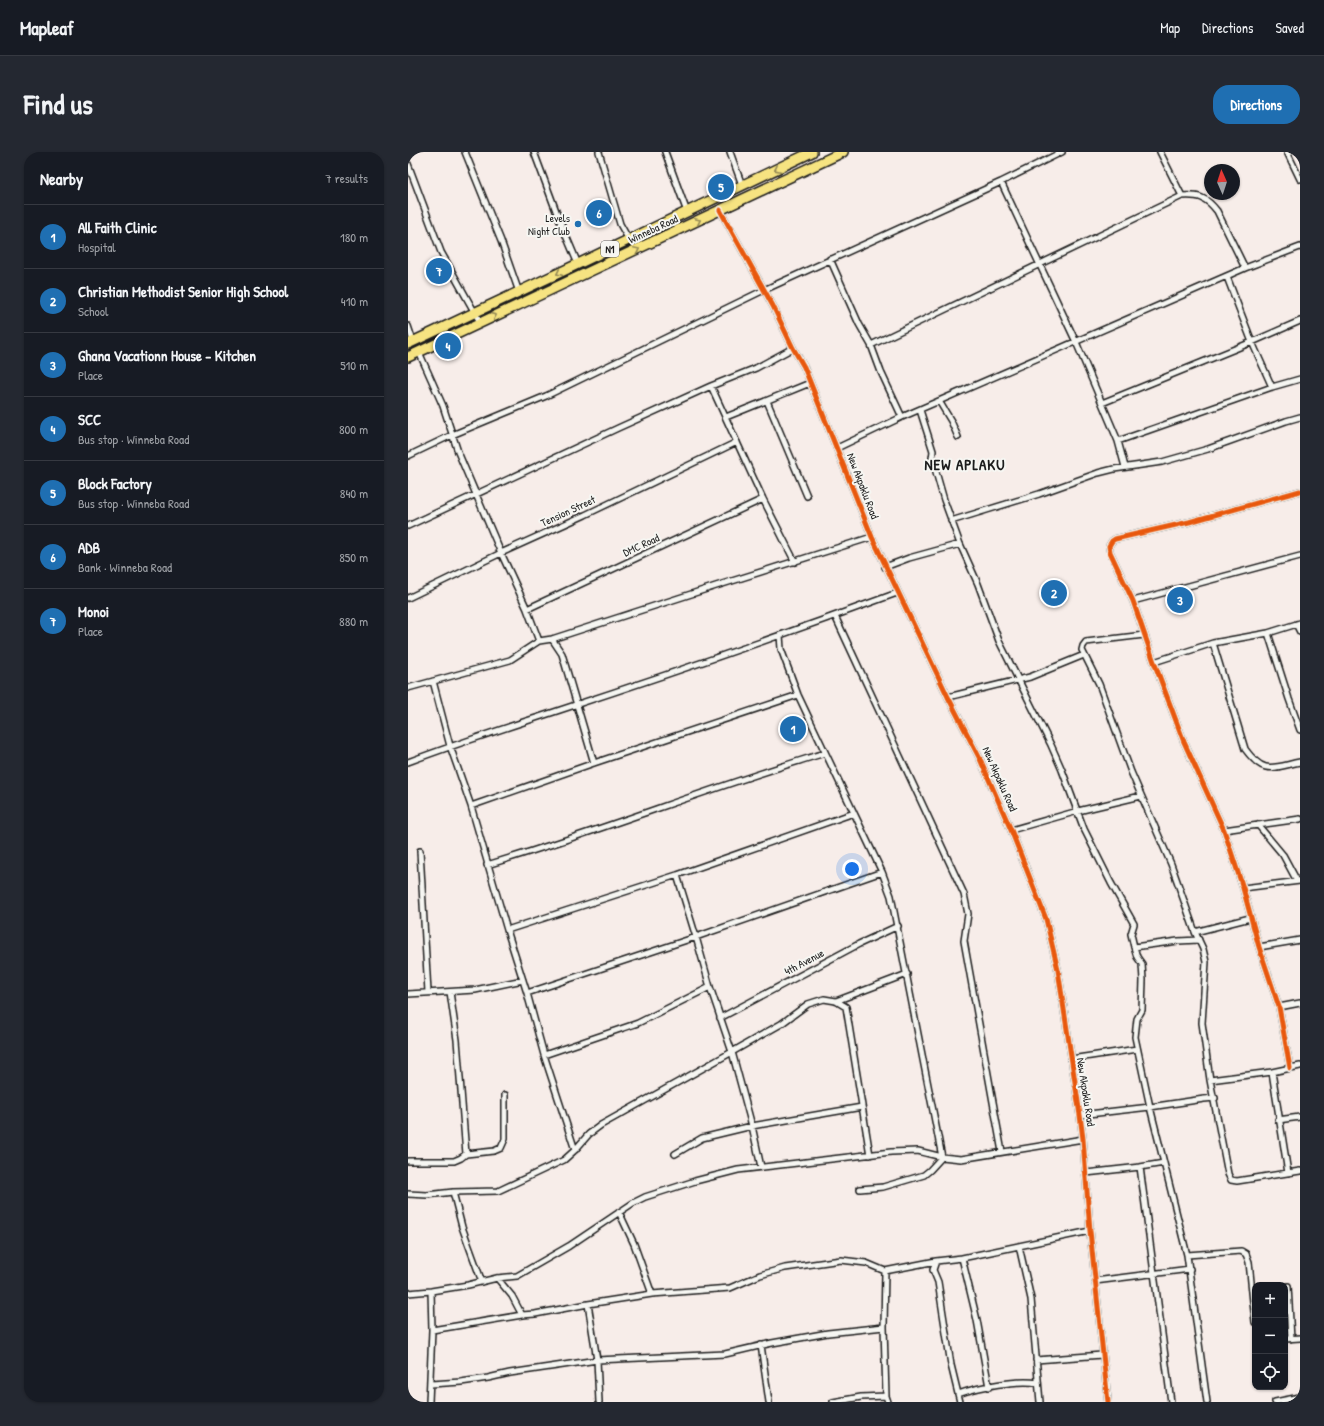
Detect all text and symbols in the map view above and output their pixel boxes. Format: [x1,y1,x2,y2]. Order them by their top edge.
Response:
text: Mapleaf [20,15,74,41]
text: Map [1160,18,1180,37]
text: Directions [1202,18,1253,37]
text: Saved [1275,18,1304,37]
text: Find us [24,85,93,123]
button: Directions [1213,85,1300,124]
one-way arrow [774,164,781,172]
north arrow [1204,164,1240,200]
text: Nearby [40,167,83,190]
text: 7 results [325,169,368,187]
pin: 5 [708,172,734,202]
pin: 6 [586,198,612,228]
place label: Levels Night Club [528,211,570,238]
street label: Winneba Road [626,211,681,247]
text: All Faith Clinic [78,217,157,238]
one-way arrow [694,218,702,226]
marker: Levels Night Club [573,219,583,229]
text: 1 [51,228,55,246]
text: 180 m [340,228,368,246]
text: Hospital [78,238,116,256]
road number: N1 [601,241,619,257]
one-way arrow [633,247,641,255]
pin: 7 [426,256,452,286]
one-way arrow [555,268,563,276]
text: Christian Methodist Senior High School [78,281,288,302]
text: 2 [50,292,56,310]
text: 410 m [341,292,368,310]
text: School [78,302,108,320]
one-way arrow [489,313,497,321]
pin: 4 [435,331,461,361]
text: Ghana Vacationn House - Kitchen [78,345,256,366]
text: 3 [50,356,56,374]
text: 510 m [340,356,368,374]
text: Place [78,366,103,384]
text: SCC [78,409,101,430]
text: 4 [51,420,55,438]
text: 800 m [339,420,368,438]
text: Bus stop · Winneba Road [78,430,189,448]
street label: New Akpaklu Road [844,451,882,521]
district label: NEW APLAKU [925,454,1005,475]
text: Block Factory [78,473,152,494]
text: 5 [50,484,56,502]
text: 840 m [340,484,368,502]
street label: Tension Street [538,492,598,530]
text: Bus stop · Winneba Road [78,494,189,512]
street label: DMC Road [621,530,662,559]
text: ADB [78,537,100,558]
text: 6 [50,548,56,566]
text: 850 m [339,548,368,566]
text: Bank · Winneba Road [78,558,172,576]
pin: 2 [1041,578,1067,608]
pin: 3 [1167,585,1193,615]
text: Monoi [78,601,109,622]
text: 7 [50,612,56,630]
text: 880 m [339,612,368,630]
text: Place [78,622,103,640]
pin: 1 [780,714,806,744]
street label: New Akpaklu Road [980,745,1021,814]
your location [842,859,862,879]
street label: 4th Avenue [782,945,827,978]
street label: New Akpaklu Road [1074,1057,1098,1128]
map controls [1252,1282,1288,1390]
button: + [1252,1282,1288,1318]
button: − [1252,1318,1288,1354]
button: locate [1252,1354,1288,1390]

